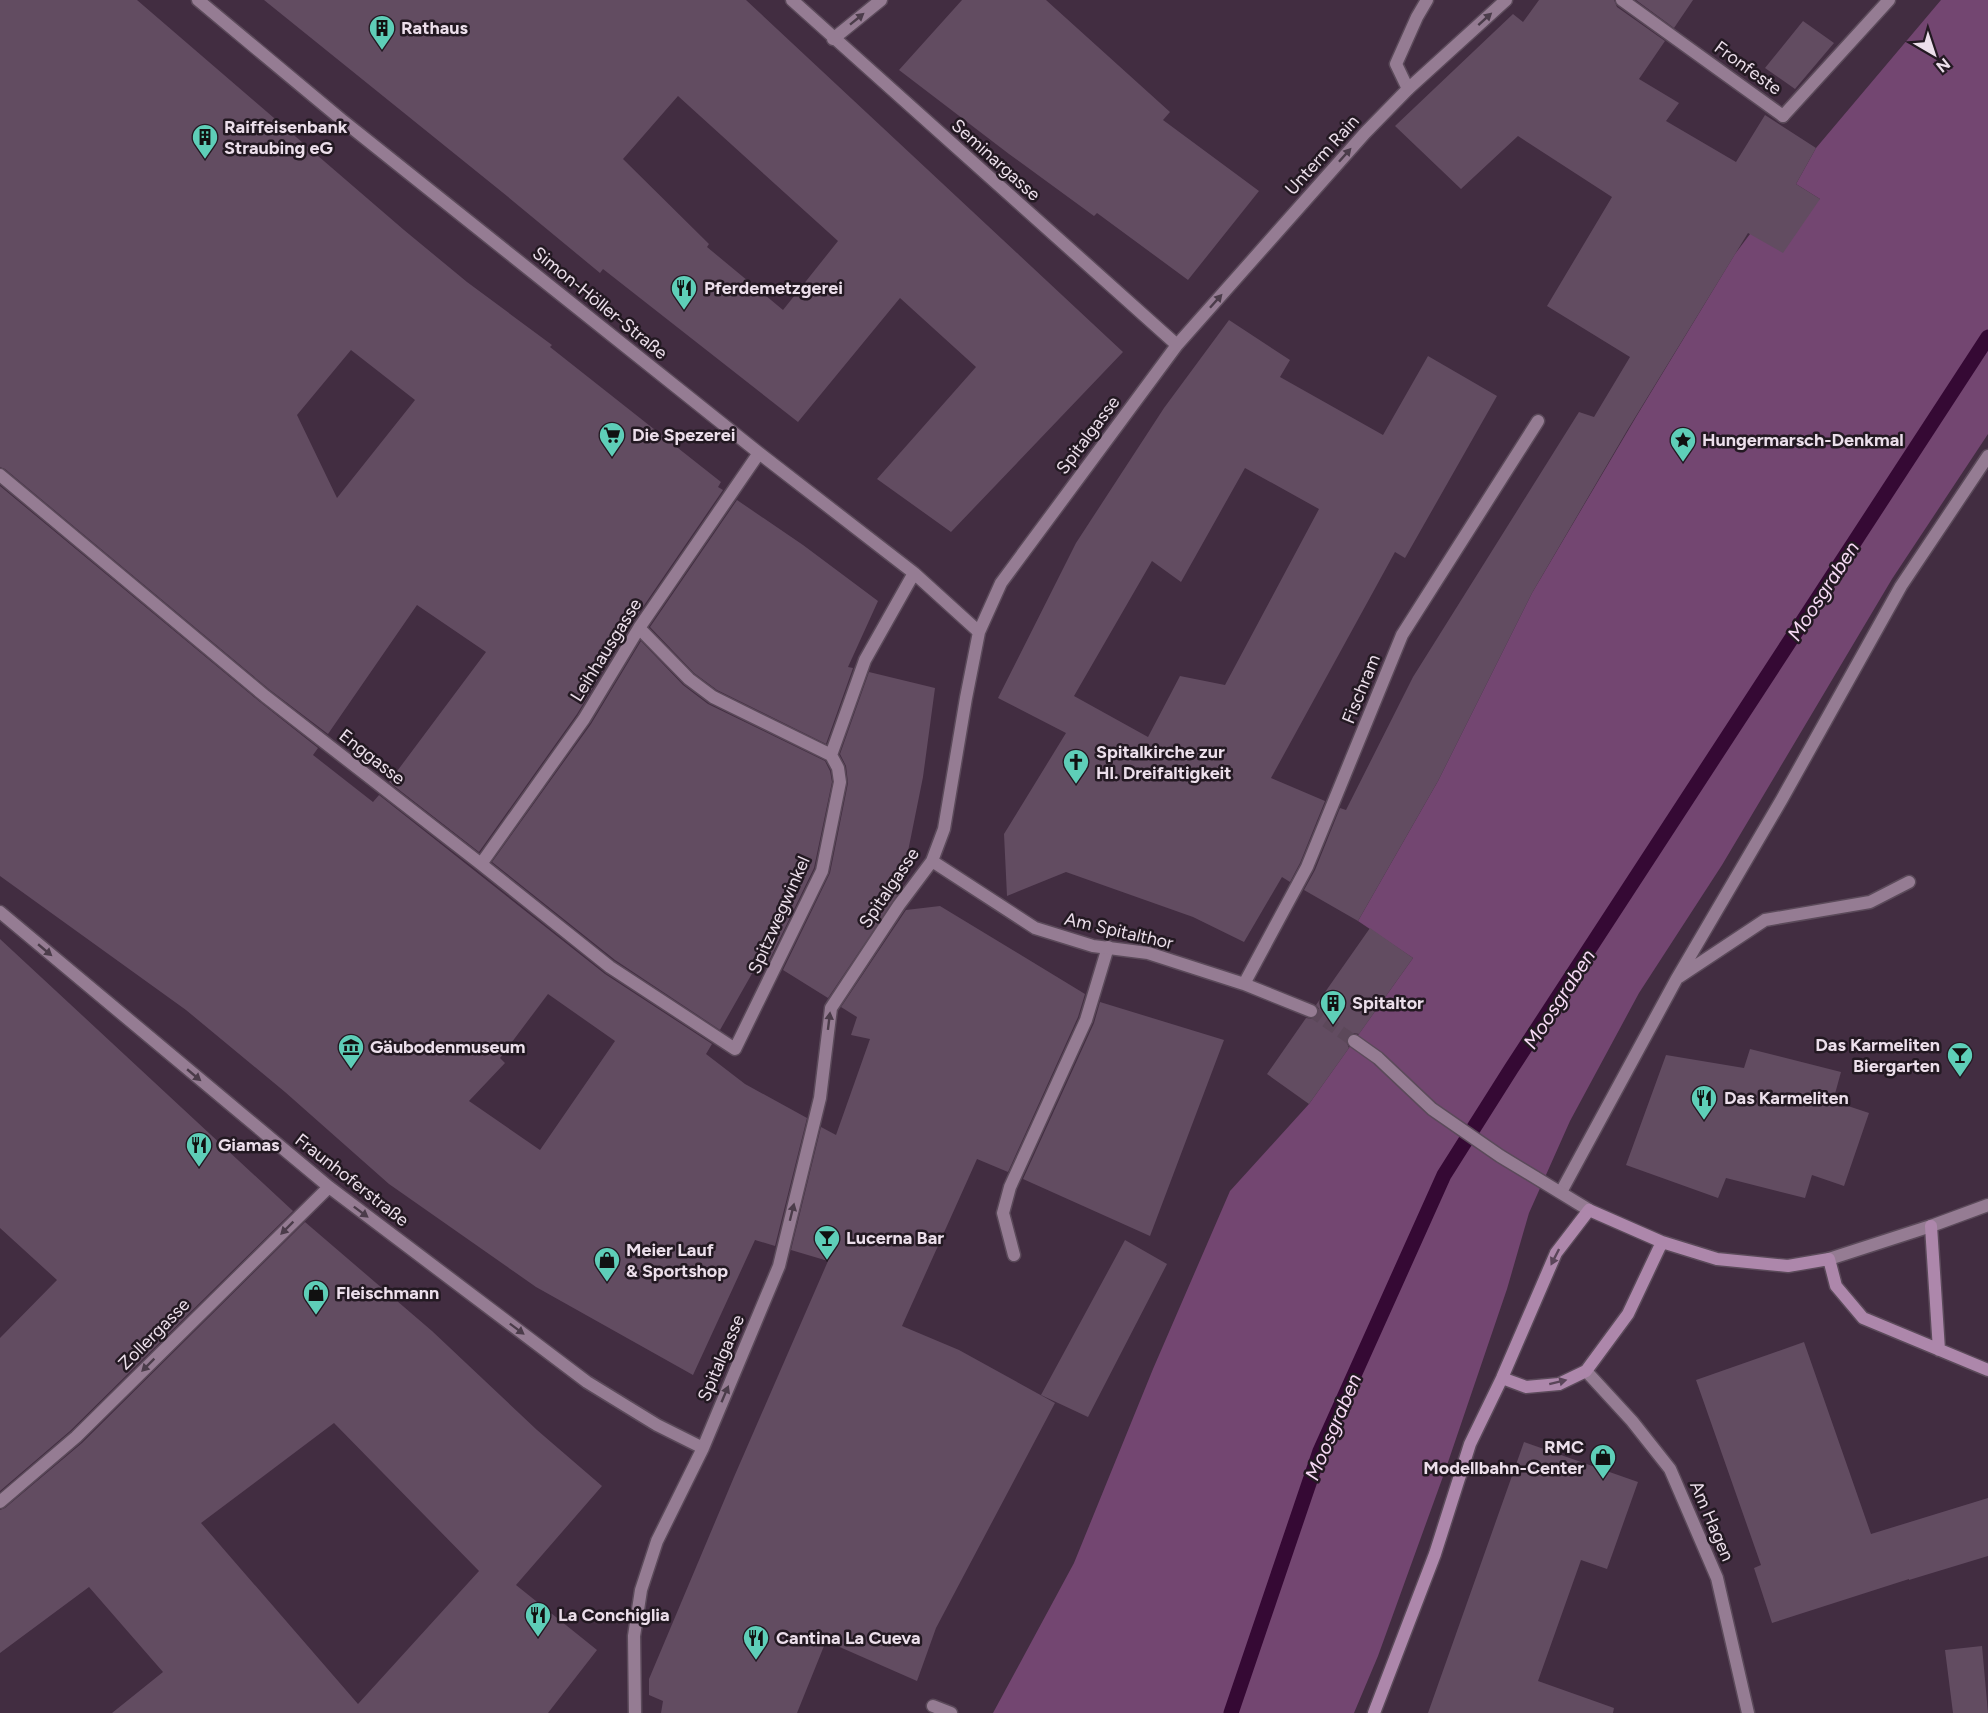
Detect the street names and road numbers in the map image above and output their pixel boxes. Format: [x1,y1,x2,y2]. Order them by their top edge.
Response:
street label: Fronfeste [1710,36,1786,100]
street label: Unterm Rain [1280,111,1364,199]
street label: Seminargasse [947,114,1045,206]
street label: Simon-Höller-Straße [528,242,672,364]
street label: Spitalgasse [1051,391,1125,478]
street label: Leihhausgasse [566,594,647,706]
street label: Fischram [1337,651,1385,727]
street label: Enggasse [335,724,409,790]
street label: Spitalgasse [854,844,924,932]
street label: Spitzwegwinkel [743,853,815,977]
street label: Am Spitalthor [1062,908,1176,954]
street label: Fraunhoferstraße [291,1129,413,1231]
street label: Zollergasse [114,1294,194,1374]
street label: Spitalgasse [693,1311,749,1405]
street label: Am Hagen [1685,1478,1739,1564]

